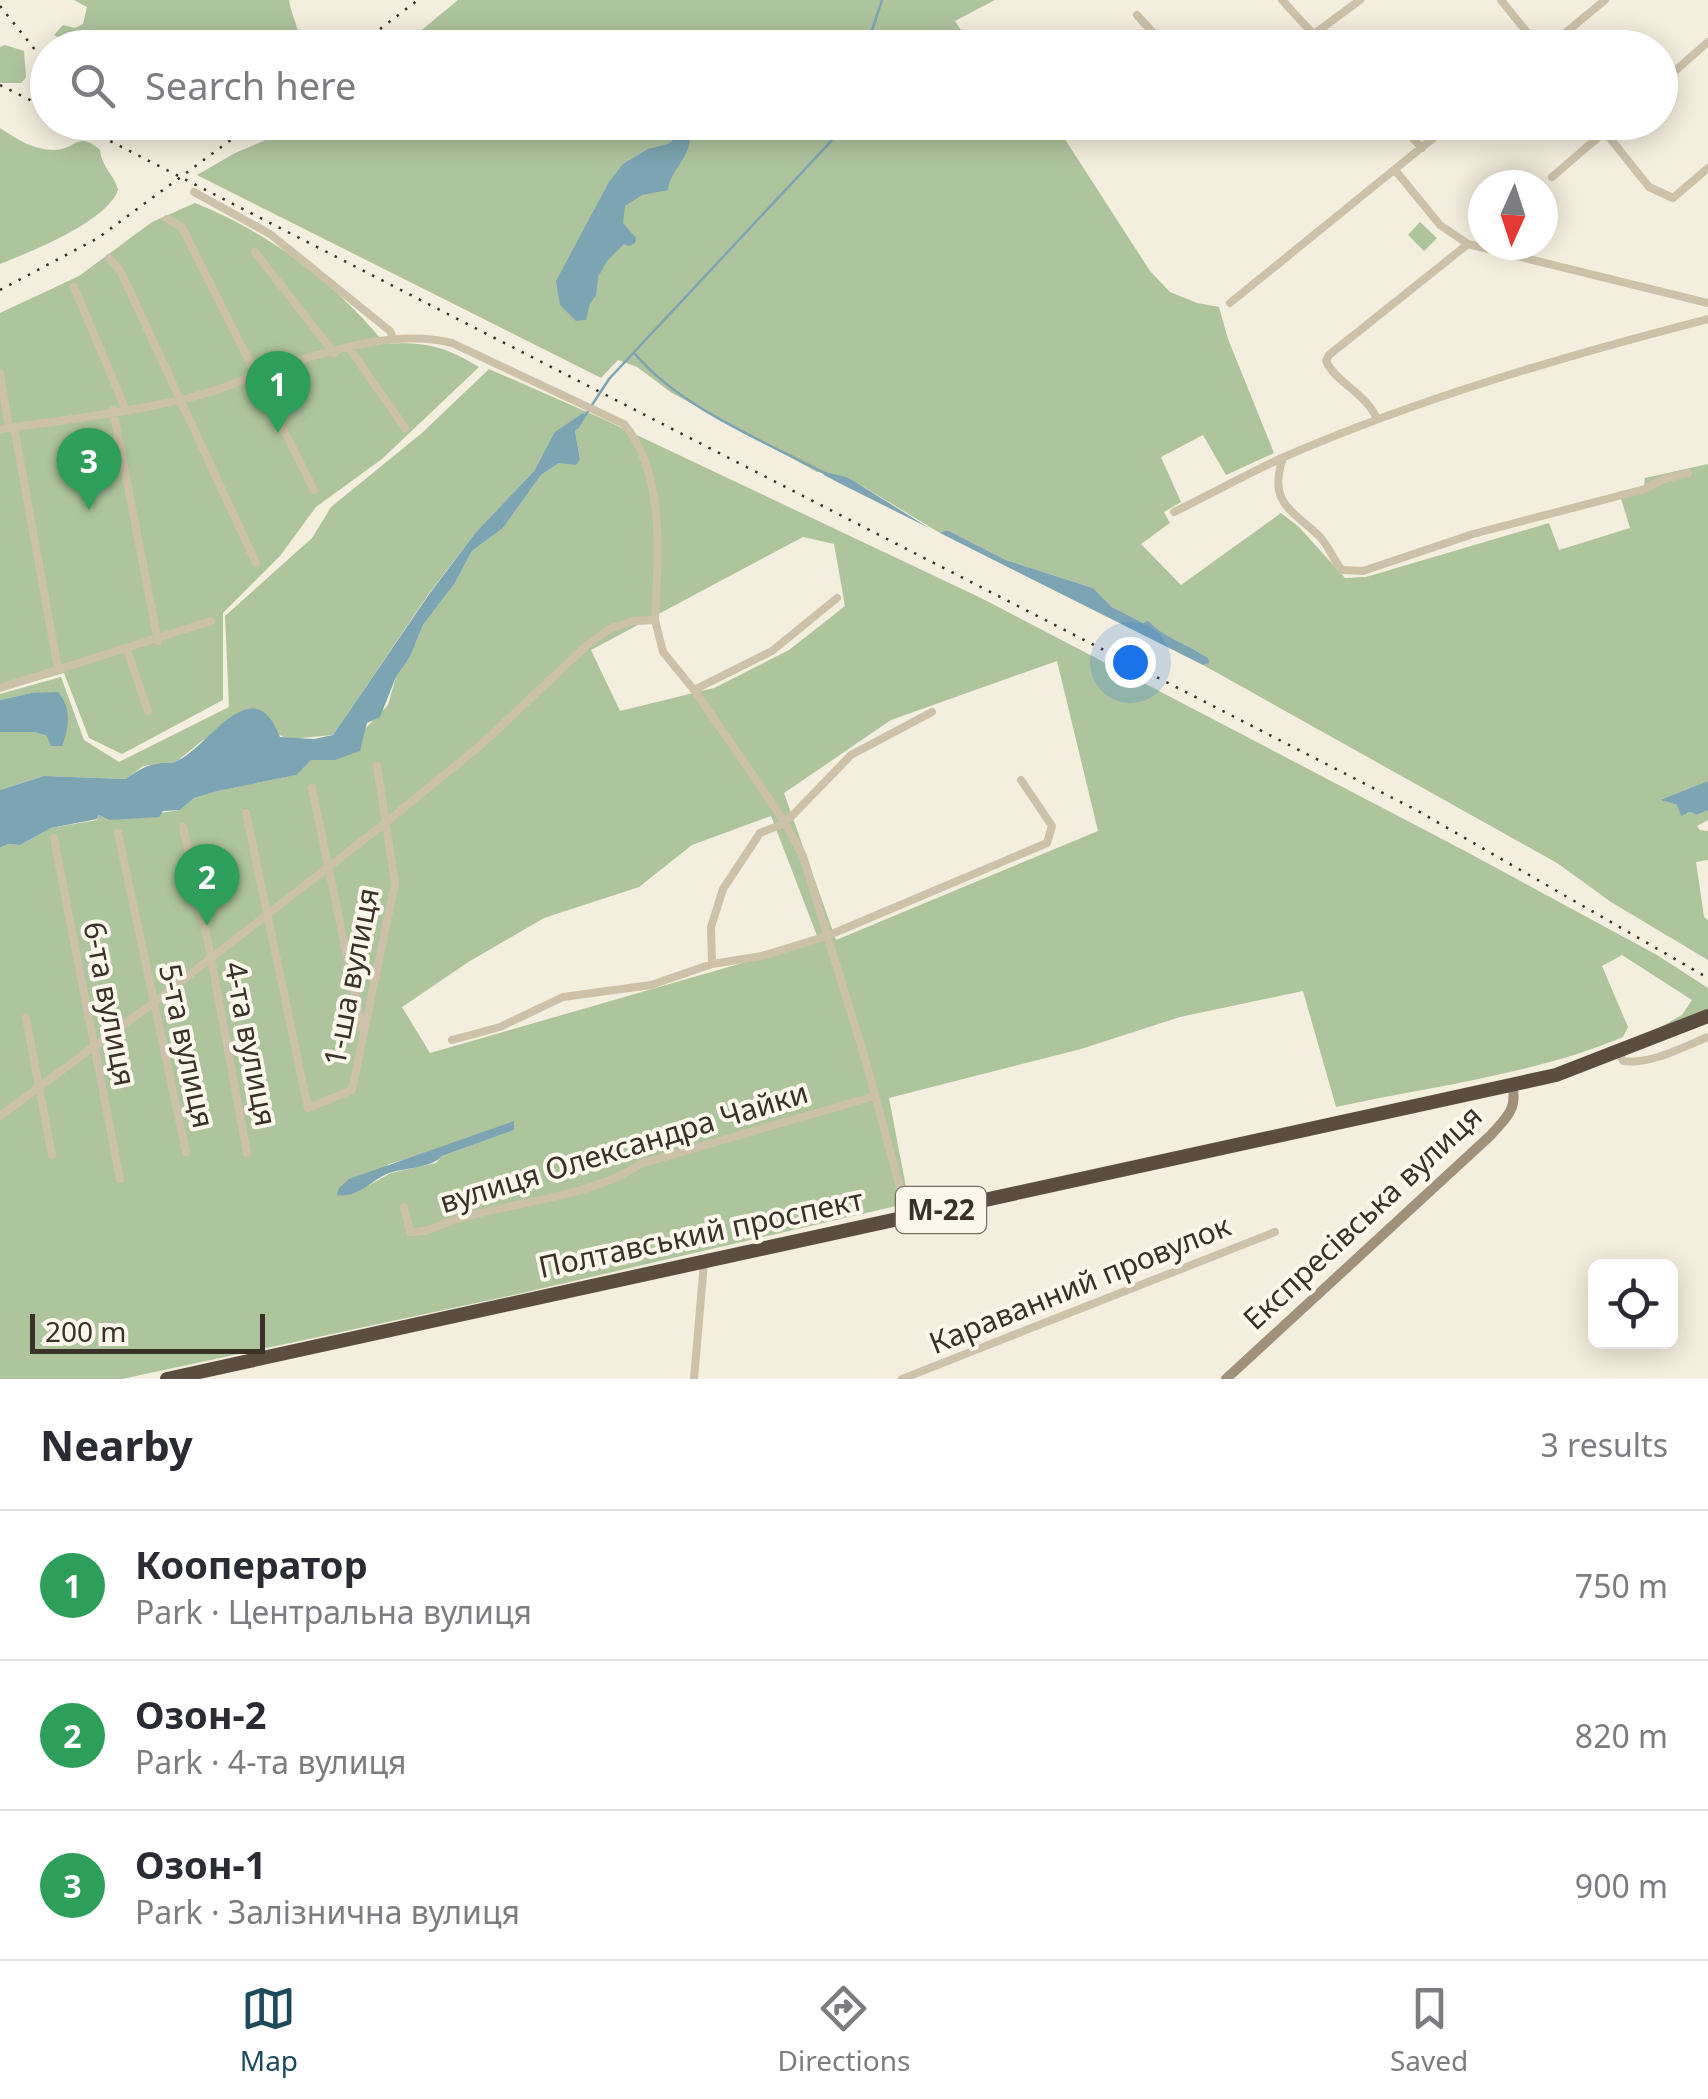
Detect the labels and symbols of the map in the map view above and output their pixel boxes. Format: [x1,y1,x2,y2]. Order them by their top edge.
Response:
north arrow [1468,170,1558,260]
pin: 1 [246,350,310,433]
pin: 3 [56,428,122,510]
your location [1105,637,1156,688]
pin: 2 [174,844,240,926]
street label: 1-ша вулиця [313,884,388,1069]
street label: 6-та вулиця [74,918,147,1090]
street label: 4-та вулиця [215,958,288,1130]
street label: 5-та вулиця [150,960,225,1132]
street label: вулиця Олександра Чайки [434,1071,813,1222]
street label: Експресівська вулиця [1234,1095,1490,1338]
street label: Полтавський проспект [535,1178,867,1287]
road number: М-22 [896,1187,986,1233]
street label: Караванний провулок [923,1204,1236,1363]
scale bar [30,1309,265,1354]

